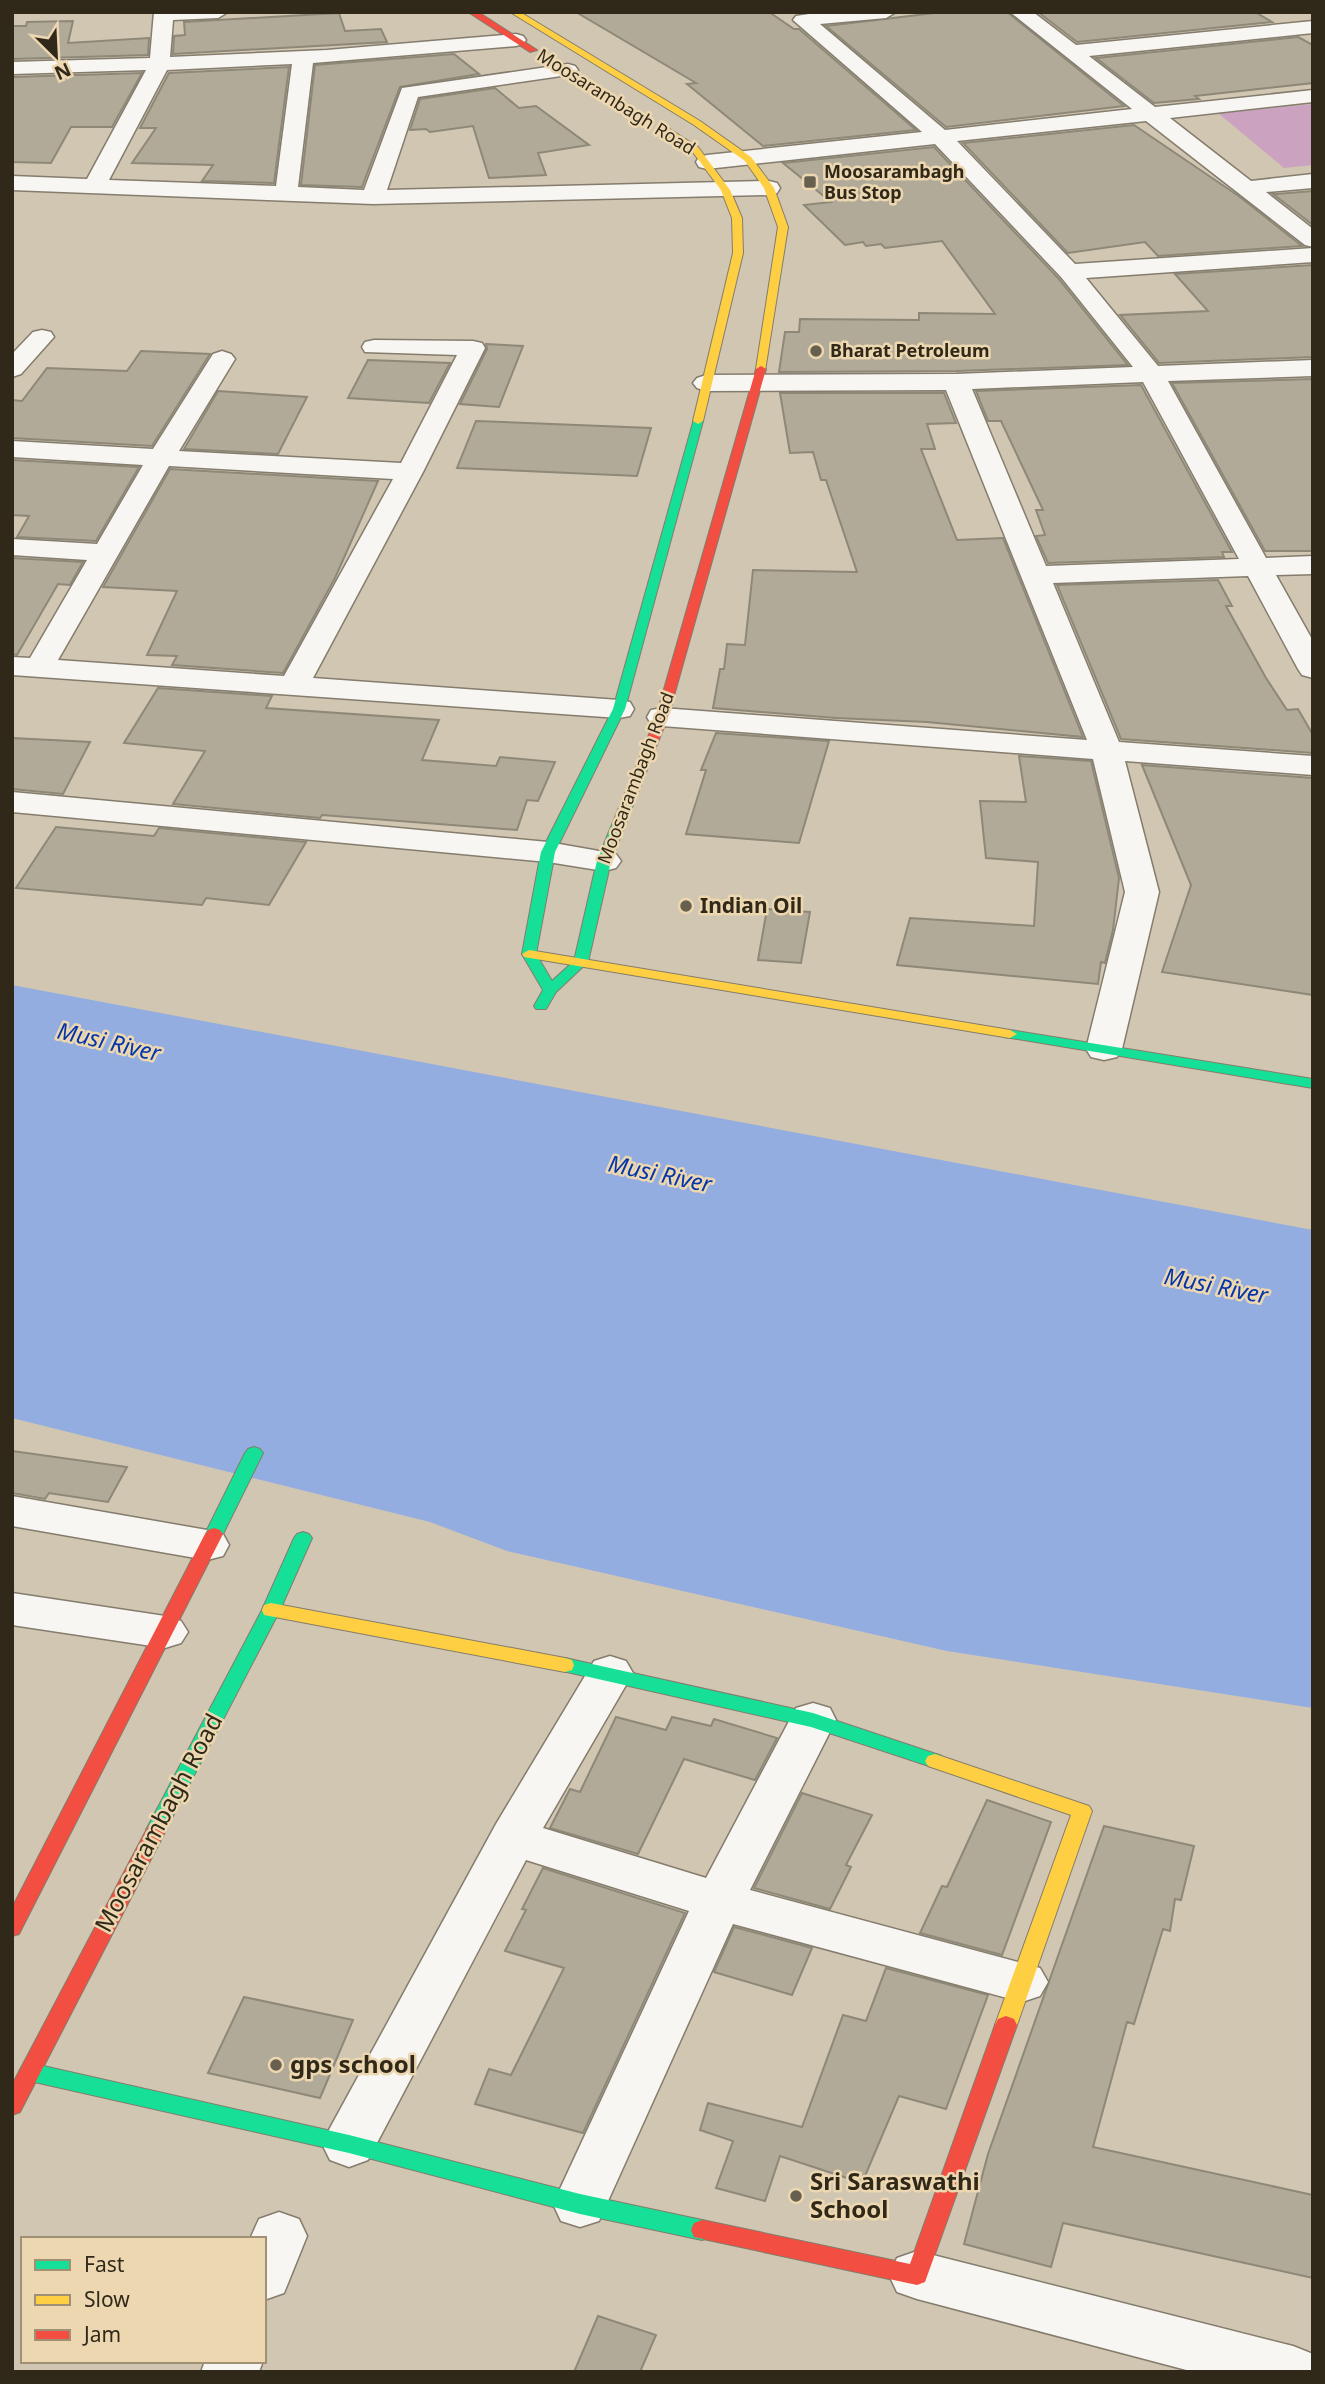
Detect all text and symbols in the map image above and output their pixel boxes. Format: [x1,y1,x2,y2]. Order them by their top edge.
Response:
north arrow [21,21,91,91]
street label: Moosarambagh Road [533,43,700,160]
text: N [51,57,75,87]
place label: Moosarambagh Bus Stop [824,159,965,204]
marker: Moosarambagh Bus Stop [802,174,818,190]
place label: Bharat Petroleum [830,338,989,362]
marker: Bharat Petroleum [808,343,824,359]
street label: Moosarambagh Road [591,688,679,867]
place label: Indian Oil [700,891,802,919]
marker: Indian Oil [678,898,694,914]
water label: Musi River [54,1014,165,1069]
water label: Musi River [606,1146,716,1200]
water label: Musi River [1162,1259,1272,1311]
street label: Moosarambagh Road [86,1707,229,1937]
place label: gps school [290,2047,416,2080]
marker: gps school [268,2057,284,2073]
place label: Sri Saraswathi School [810,2164,980,2225]
marker: Sri Saraswathi School [788,2188,804,2204]
legend [21,2237,266,2363]
text: Fast [84,2250,125,2278]
text: Slow [84,2285,130,2313]
text: Jam [82,2320,121,2348]

